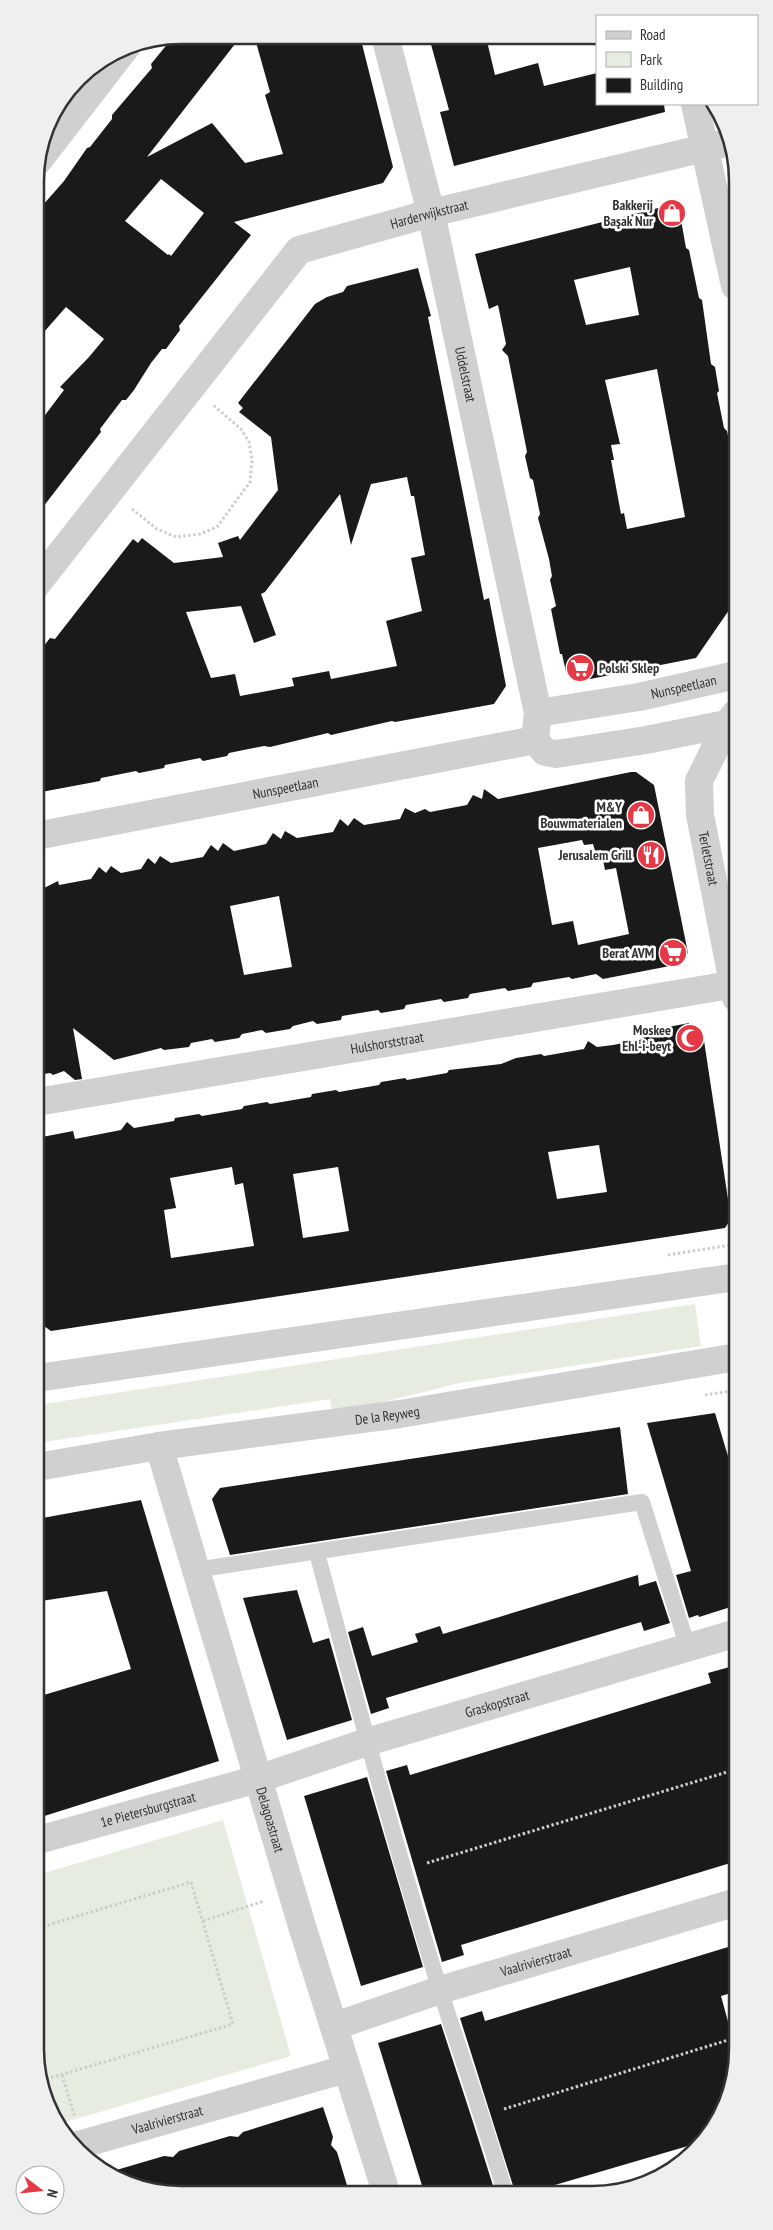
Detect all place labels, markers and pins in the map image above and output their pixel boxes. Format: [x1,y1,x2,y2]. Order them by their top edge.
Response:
place label: Bakkerij Başak Nur [603,196,654,230]
shop icon: Bakkerij Başak Nur [657,198,687,228]
supermarket icon: Polski Sklep [565,653,595,683]
place label: Polski Sklep [599,659,659,677]
place label: M&Y Bouwmaterialen [540,798,622,832]
shop icon: M&Y Bouwmaterialen [626,800,656,830]
restaurant icon: Jerusalem Grill [636,840,666,870]
place label: Jerusalem Grill [557,846,633,864]
supermarket icon: Berat AVM [658,938,688,968]
place label: Berat AVM [602,944,654,962]
place label: Moskee Ehl-i-beyt [622,1021,671,1055]
mosque icon: Moskee Ehl-i-beyt [675,1023,705,1053]

